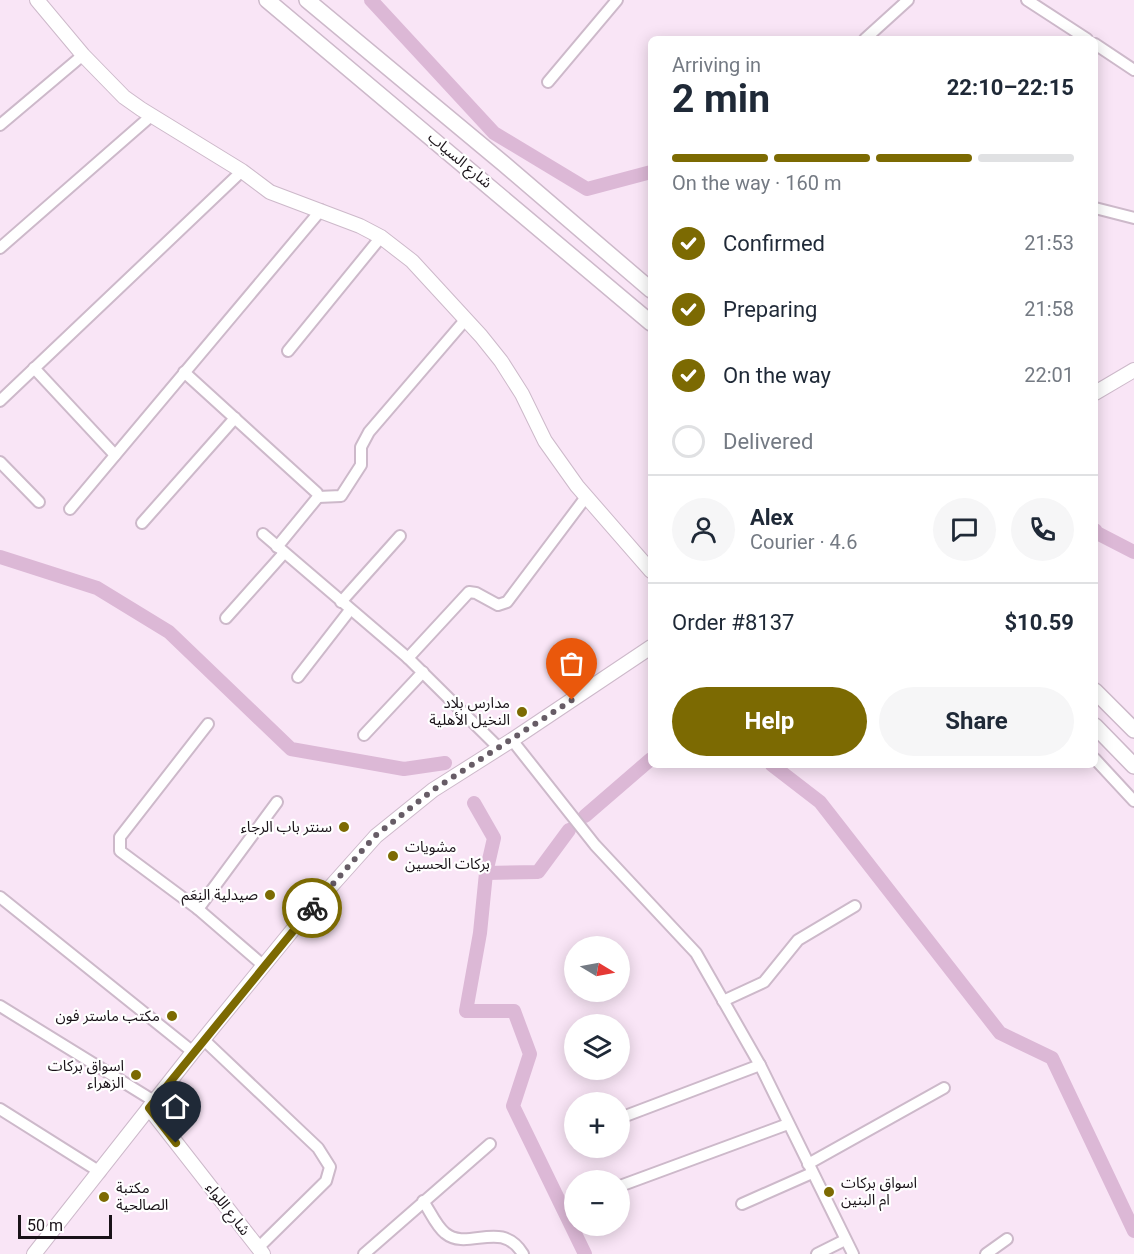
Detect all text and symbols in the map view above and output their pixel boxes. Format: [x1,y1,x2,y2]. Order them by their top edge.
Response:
text: Arriving in [672,53,761,77]
text: 22:10–22:15 [947,75,1074,100]
text: 2 min [672,76,770,122]
street label: شارع السياب [422,128,496,194]
text: On the way · 160 m [672,171,841,195]
icon: check [672,227,705,260]
text: Confirmed [723,231,825,256]
text: 21:53 [1024,231,1074,255]
icon: check [672,293,705,326]
text: Preparing [723,297,817,322]
text: 21:58 [1024,297,1074,321]
icon: check [672,359,705,392]
text: On the way [723,363,831,388]
text: 22:01 [1024,363,1074,387]
text: Delivered [723,429,813,454]
button: person [672,498,735,561]
button: chat [933,498,996,561]
button: phone [1011,498,1074,561]
text: Alex [750,505,794,530]
text: Courier · 4.6 [750,530,857,554]
text: Order #8137 [672,610,794,635]
text: $10.59 [1005,610,1074,635]
pin [546,638,597,700]
icon: bag [555,647,588,680]
button: Help [672,687,867,756]
button: Share [879,687,1074,756]
place label: مدارس بلاد النخيل الأهلية [429,694,510,729]
marker: مدارس بلاد النخيل الأهلية [515,705,529,719]
place label: سنتر باب الرجاء [241,818,332,836]
marker: سنتر باب الرجاء [337,820,351,834]
place label: مشويات بركات الحسين [405,838,490,873]
marker: مشويات بركات الحسين [386,849,400,863]
courier [282,878,342,938]
place label: صيدلية النِعَم [182,886,258,906]
marker: صيدلية النِعَم [263,888,277,902]
icon: bike [296,892,329,925]
north arrow [564,936,630,1002]
map controls [564,936,630,1236]
place label: مكتب ماستر فون [55,1007,160,1025]
marker: مكتب ماستر فون [165,1009,179,1023]
button: layers [564,1014,630,1080]
place label: اسواق بركات الزهراء [48,1057,124,1092]
marker: اسواق بركات الزهراء [129,1068,143,1082]
pin [150,1081,201,1143]
icon: home [159,1090,192,1123]
button: + [564,1092,630,1158]
button: − [564,1170,630,1236]
place label: اسواق بركات ام البنين [841,1174,917,1211]
place label: مكتبة الصالحية [116,1179,168,1214]
street label: شارع اللواء [200,1179,254,1241]
marker: اسواق بركات ام البنين [822,1185,836,1199]
marker: مكتبة الصالحية [97,1190,111,1204]
scale bar [18,1212,112,1240]
text: 50 m [27,1216,63,1235]

